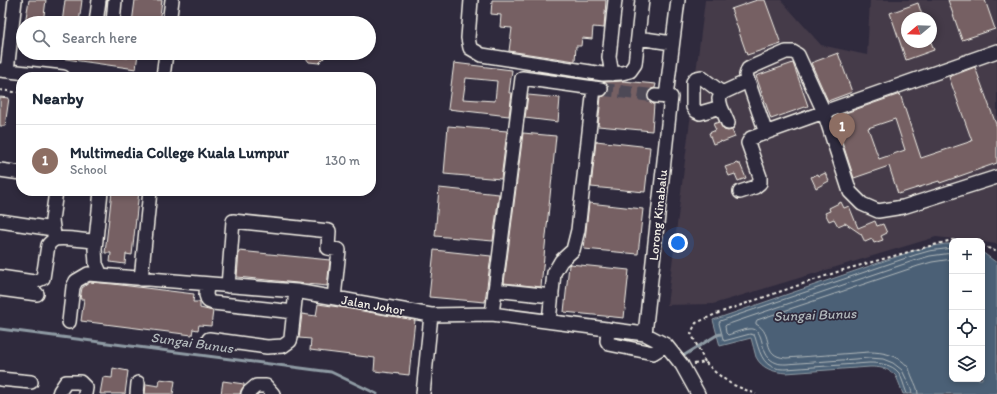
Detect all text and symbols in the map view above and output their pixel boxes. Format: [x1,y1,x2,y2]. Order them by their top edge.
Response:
north arrow [901,12,937,48]
search box [16,16,376,60]
icon: search [30,27,52,49]
text: Search here [62,29,137,47]
text: Nearby [32,88,84,108]
pin: 1 [829,113,855,146]
text: Multimedia College Kuala Lumpur [70,144,289,162]
text: 1 [42,153,48,168]
text: 130 m [325,153,360,168]
text: School [70,162,107,177]
street label: Lorong Kinabalu [646,169,670,261]
your location [668,233,688,253]
map controls [949,238,985,382]
button: + [949,238,985,274]
button: − [949,274,985,310]
street label: Jalan Johor [340,292,407,318]
water label: Sungai Bunus [773,305,857,325]
button: locate [949,310,985,346]
water label: Sungai Bunus [150,329,235,357]
button: layers [949,346,985,382]

